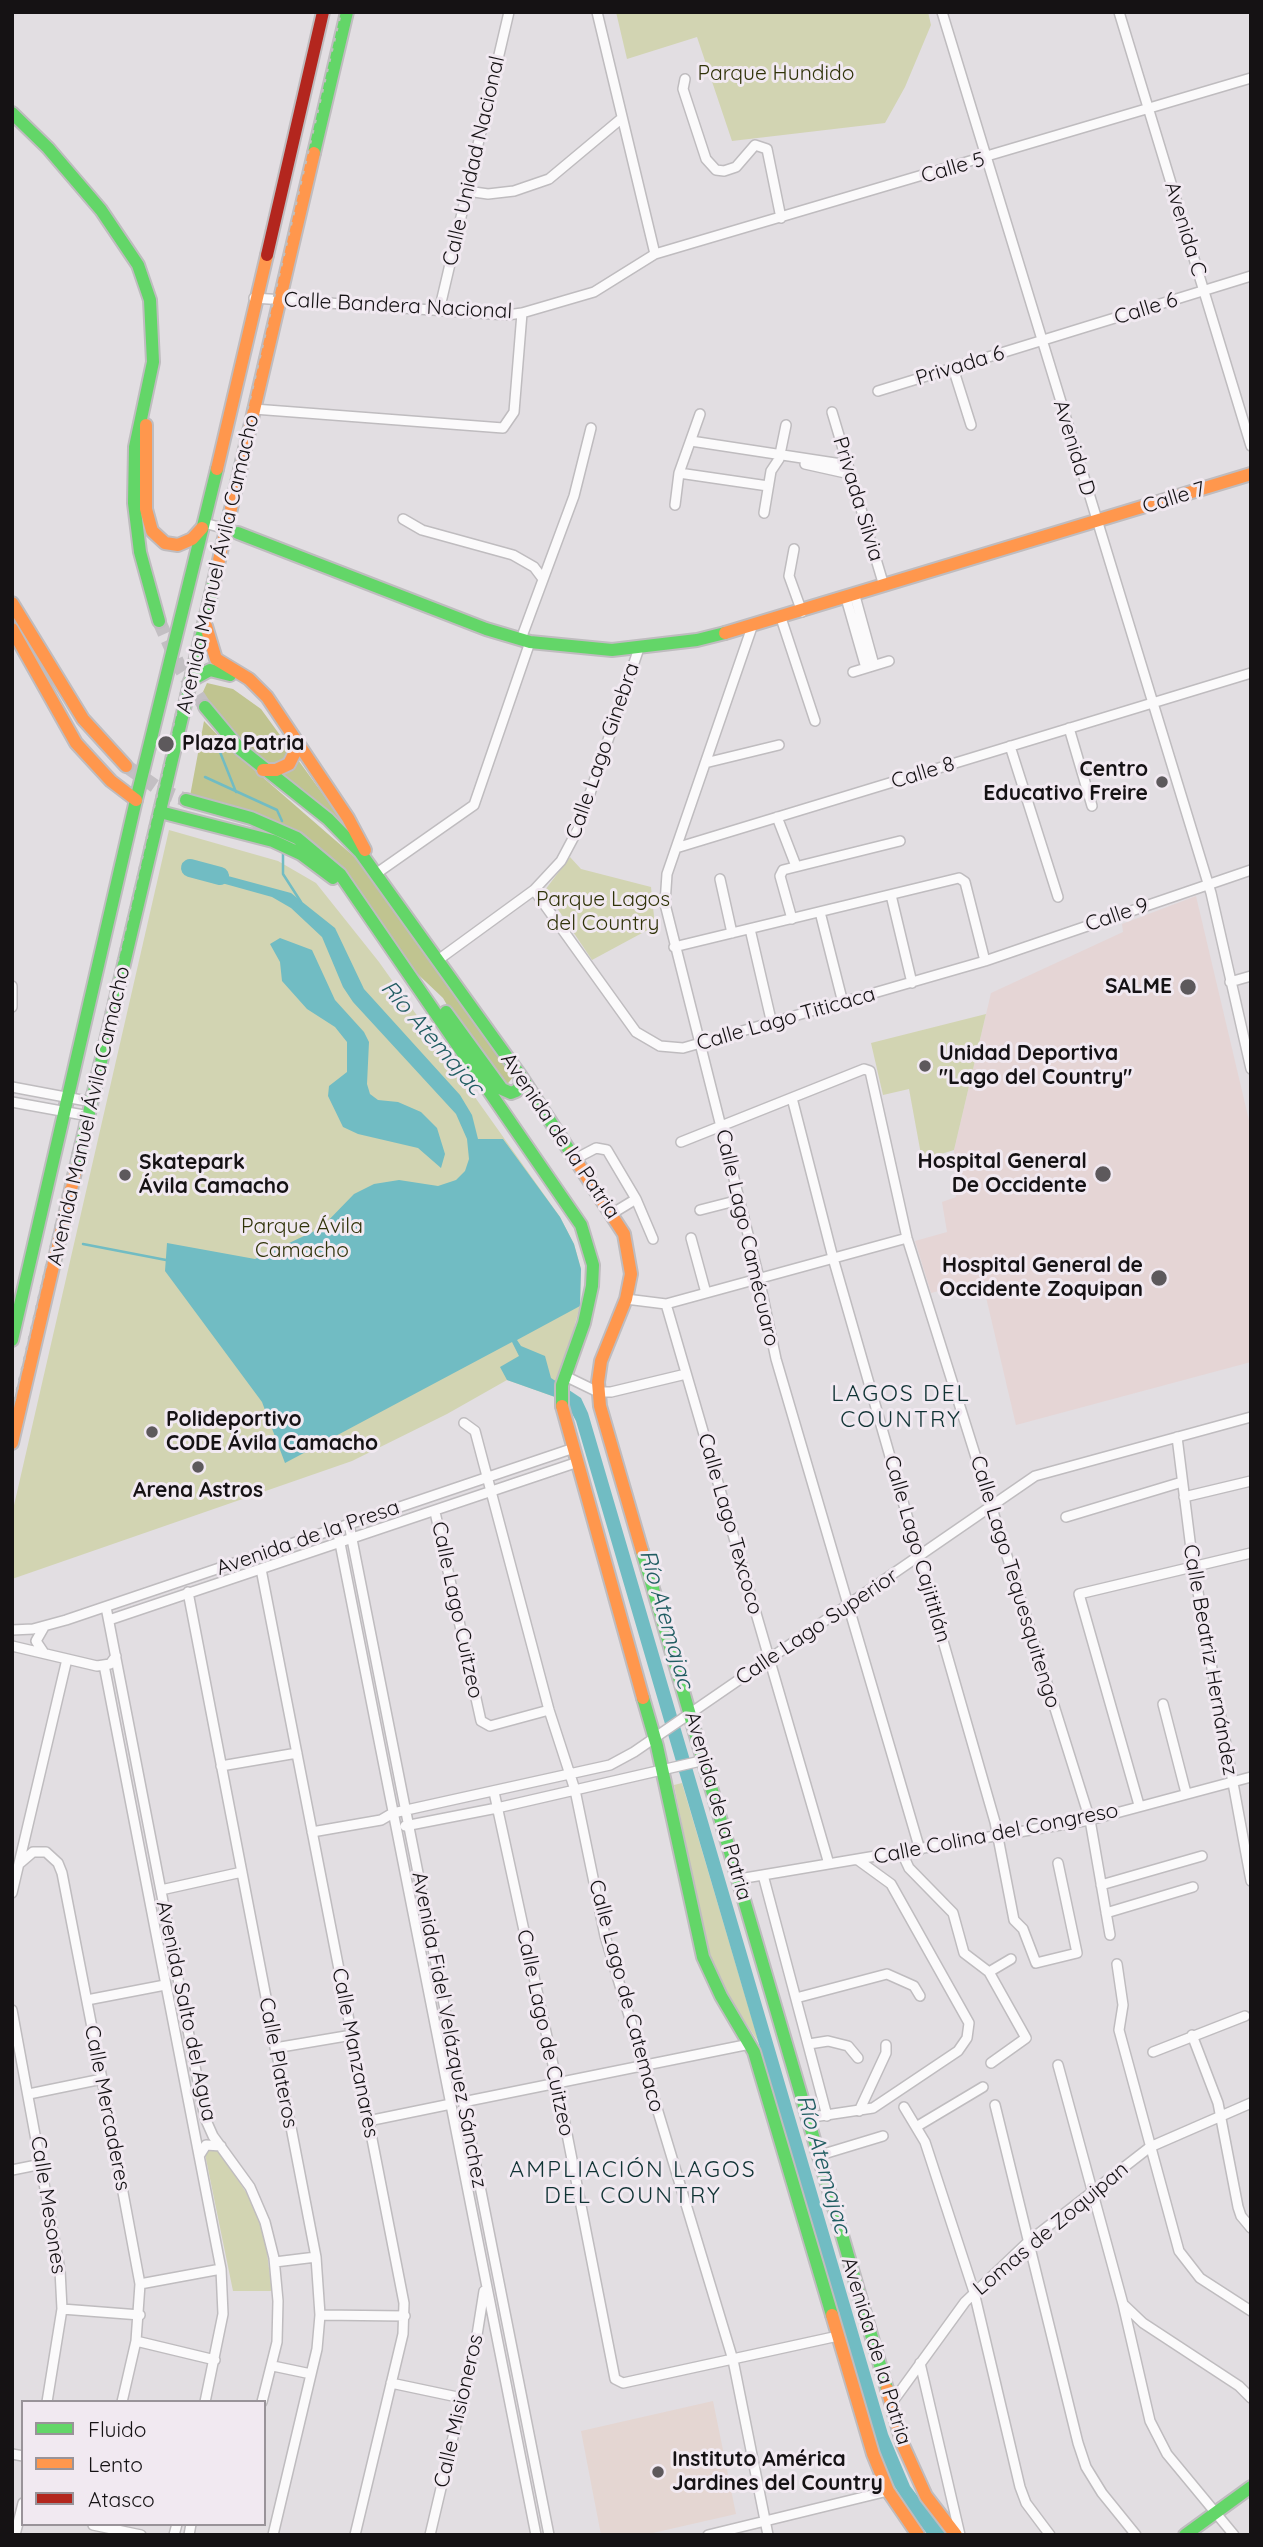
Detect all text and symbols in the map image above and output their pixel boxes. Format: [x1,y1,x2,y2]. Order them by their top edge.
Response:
street label: Calle Unidad Nacional [438,54,510,268]
park label: Parque Hundido [698,61,854,87]
street label: Calle 5 [918,147,988,189]
street label: Avenida C [1159,179,1211,279]
street label: Calle Bandera Nacional [283,287,513,325]
street label: Calle 6 [1111,287,1181,331]
street label: Privada 6 [913,341,1007,391]
street label: Avenida D [1048,397,1100,499]
street label: Avenida Manuel Ávila Camacho [171,412,265,716]
street label: Privada Silvia [827,434,889,564]
street label: Calle 7 [1140,477,1208,519]
street label: Calle Lago Ginebra [561,660,645,842]
place label: Plaza Patria [182,731,304,757]
marker: Plaza Patria [156,734,176,754]
street label: Calle 8 [888,751,958,795]
place label: Centro Educativo Freire [983,757,1148,807]
marker: Centro Educativo Freire [1154,774,1170,790]
park label: Parque Lagos del Country [536,887,670,937]
street label: Calle 9 [1082,892,1152,938]
street label: Avenida Manuel Ávila Camacho [42,964,136,1268]
place label: SALME [1105,974,1172,1000]
water label: Río Atemajac [375,975,489,1101]
marker: SALME [1178,977,1198,997]
street label: Calle Lago Titicaca [694,981,878,1057]
place label: Unidad Deportiva "Lago del Country" [939,1041,1132,1091]
street label: Avenida de la Patria [495,1048,625,1224]
marker: Unidad Deportiva "Lago del Country" [917,1058,933,1074]
street label: Calle Lago Camécuaro [710,1127,784,1349]
place label: Hospital General De Occidente [918,1149,1087,1199]
place label: Skatepark Ávila Camacho [139,1150,289,1200]
marker: Hospital General De Occidente [1093,1164,1113,1184]
marker: Skatepark Ávila Camacho [117,1167,133,1183]
park label: Parque Ávila Camacho [241,1214,363,1264]
place label: Hospital General de Occidente Zoquipan [939,1253,1143,1303]
marker: Hospital General de Occidente Zoquipan [1149,1268,1169,1288]
district label: LAGOS DEL COUNTRY [832,1380,970,1434]
place label: Polideportivo CODE Ávila Camacho [166,1407,378,1457]
marker: Polideportivo CODE Ávila Camacho [144,1424,160,1440]
street label: Calle Lago Texcoco [692,1430,768,1618]
street label: Calle Lago Cajititlán [878,1453,956,1645]
street label: Calle Lago Tequesquitengo [965,1453,1065,1711]
marker: Arena Astros [190,1459,206,1475]
place label: Arena Astros [133,1478,263,1504]
street label: Avenida de la Presa [213,1495,403,1581]
street label: Calle Lago Cuitzeo [426,1519,488,1701]
street label: Calle Beatriz Hernández [1177,1543,1243,1777]
water label: Río Atemajac [633,1547,699,1691]
street label: Calle Lago Superior [731,1563,903,1691]
street label: Avenida de la Patria [679,1709,757,1903]
street label: Calle Colina del Congreso [872,1798,1120,1870]
street label: Avenida Fidel Velázquez Sánchez [406,1870,492,2190]
street label: Calle Lago de Catemaco [583,1877,669,2115]
street label: Avenida Salto del Agua [150,1898,222,2124]
street label: Calle Lago de Cuitzeo [511,1927,579,2139]
street label: Calle Manzanares [326,1966,384,2140]
street label: Calle Plateros [253,1996,303,2130]
street label: Calle Mercaderes [79,2023,135,2193]
water label: Río Atemajac [790,2092,856,2236]
street label: Calle Mesones [25,2134,71,2276]
district label: AMPLIACIÓN LAGOS DEL COUNTRY [511,2156,755,2210]
street label: Lomas de Zoquipan [968,2157,1134,2301]
street label: Avenida de la Patria [835,2254,917,2448]
street label: Calle Misioneros [429,2332,489,2490]
legend [21,2400,266,2526]
text: Fluido [88,2416,146,2442]
place label: Instituto América Jardines del Country [672,2447,883,2497]
text: Lento [88,2451,143,2477]
marker: Instituto América Jardines del Country [650,2464,666,2480]
text: Atasco [88,2486,155,2512]

